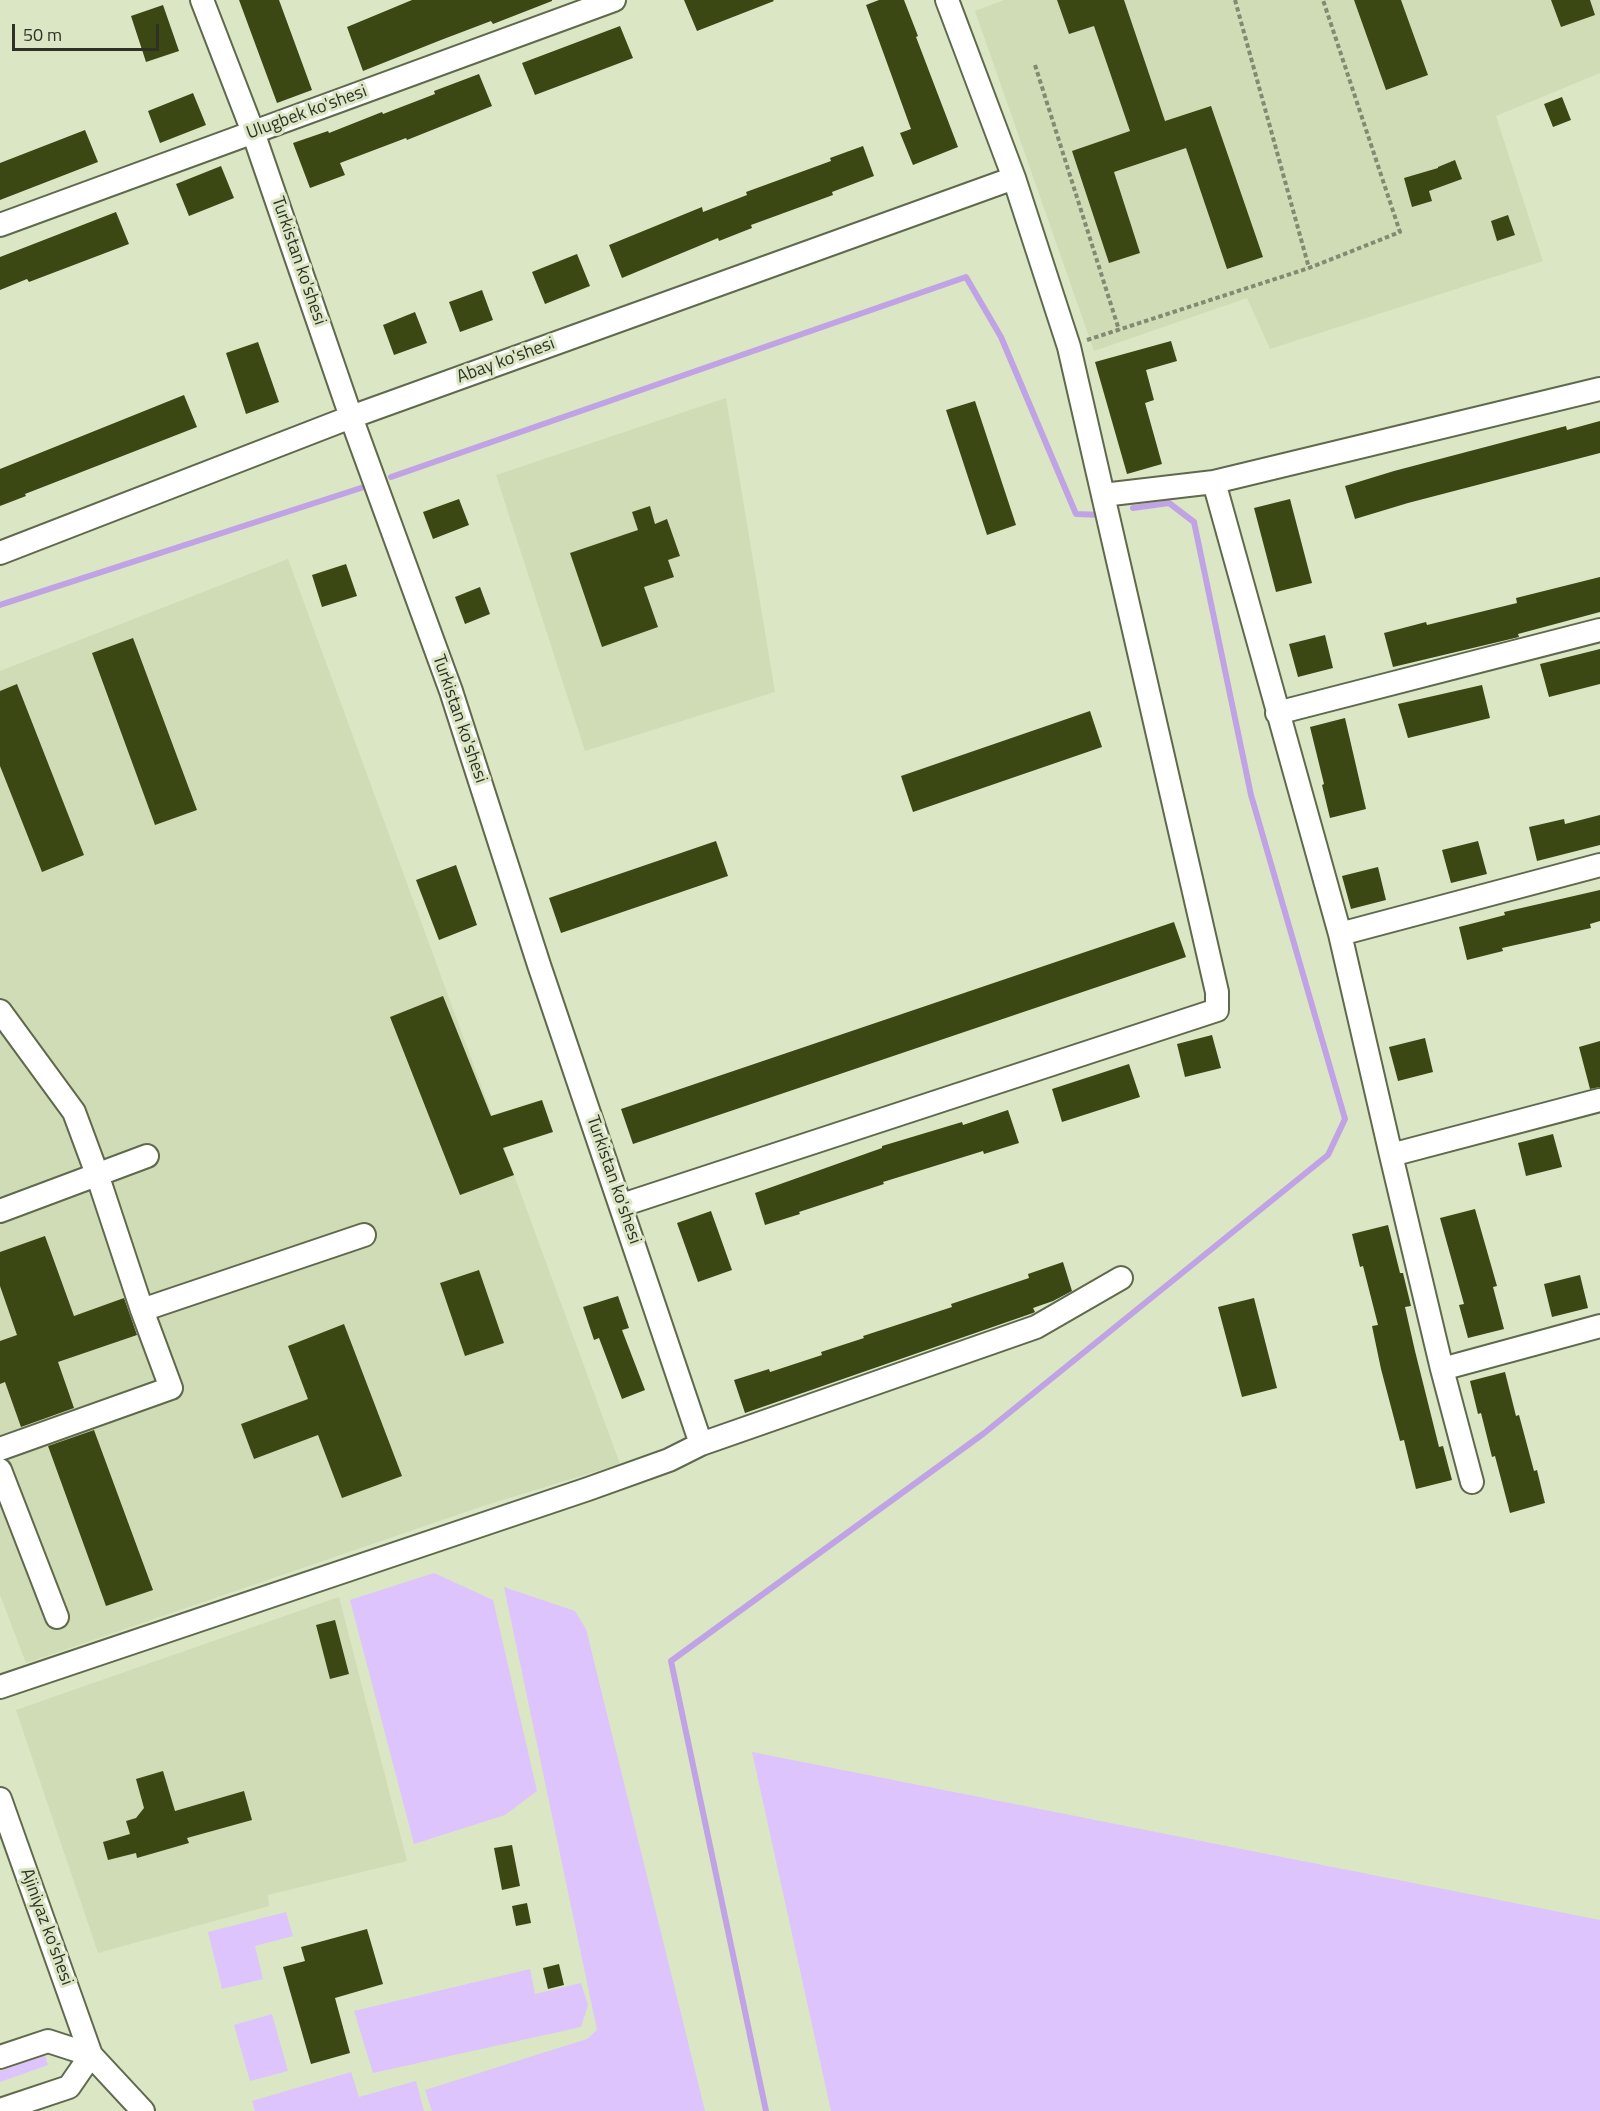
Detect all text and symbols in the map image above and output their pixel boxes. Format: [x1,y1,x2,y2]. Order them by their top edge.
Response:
scale bar [15,12,162,50]
text: 50 m [23,21,62,48]
street label: Ulugbek ko'shesi [244,81,370,145]
street label: Turkistan ko'shesi [266,194,330,328]
street label: Abay ko'shesi [454,333,558,389]
street label: Turkistan ko'shesi [427,652,491,786]
street label: Turkistan ko'shesi [581,1113,645,1247]
street label: Ajiniyaz ko'shesi [15,1866,77,1988]

